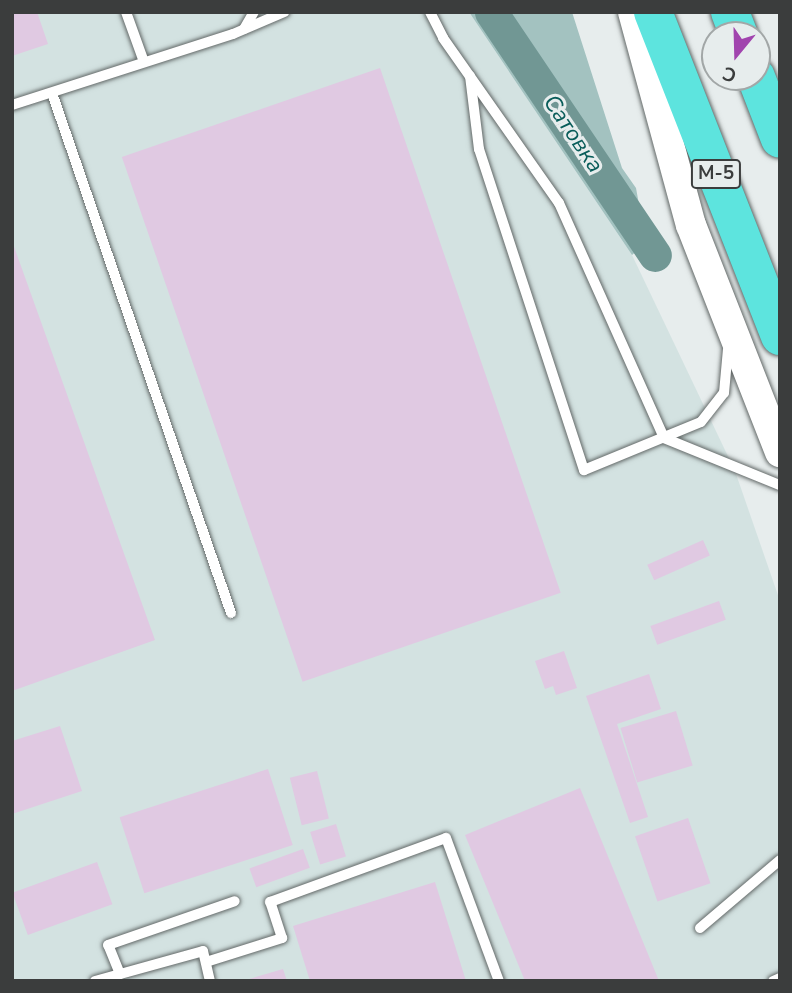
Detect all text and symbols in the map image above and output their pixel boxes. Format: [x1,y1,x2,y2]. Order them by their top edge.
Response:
north arrow [701,21,771,91]
text: С [719,60,740,88]
water label: Сатовка [537,90,609,178]
road number: М-5 [690,158,742,190]

